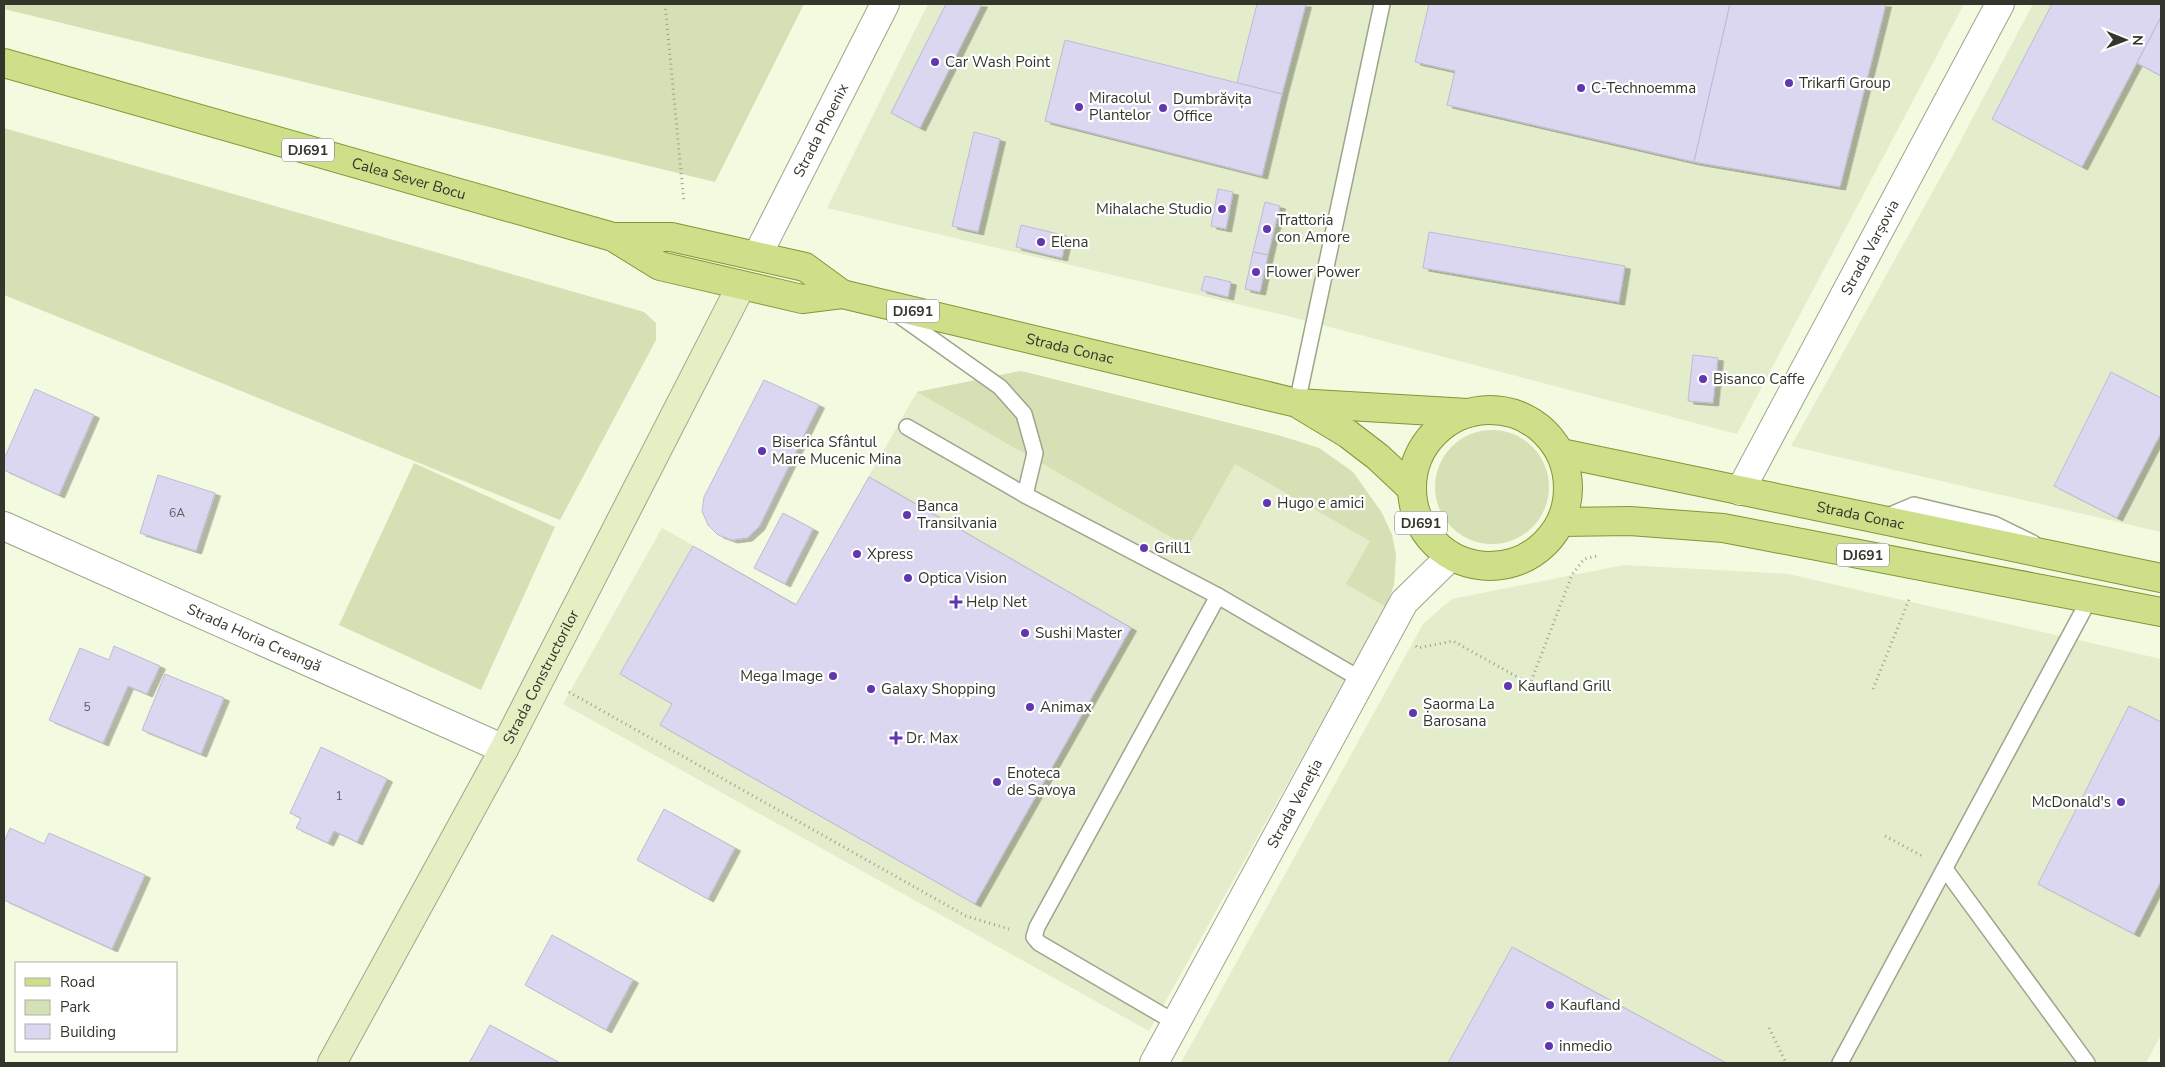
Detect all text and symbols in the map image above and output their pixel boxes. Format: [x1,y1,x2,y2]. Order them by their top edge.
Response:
north arrow [2100,15,2150,65]
text: N [2128,35,2147,46]
place label: Car Wash Point [945,52,1051,72]
marker: Car Wash Point [929,56,941,68]
place label: Trikarfi Group [1799,73,1891,93]
marker: Trikarfi Group [1783,77,1795,89]
place label: C-Technoemma [1591,78,1696,98]
street label: Strada Phoenix [789,80,853,181]
marker: C-Technoemma [1575,82,1587,94]
place label: Miracolul Plantelor [1089,88,1152,125]
place label: Dumbrăvița Office [1173,89,1252,126]
marker: Miracolul Plantelor [1073,101,1085,113]
marker: Dumbrăvița Office [1157,102,1169,114]
road number: DJ691 [282,138,334,162]
street label: Calea Sever Bocu [349,153,468,204]
street label: Strada Varșovia [1836,196,1904,299]
place label: Mihalache Studio [1096,199,1212,219]
marker: Mihalache Studio [1216,203,1228,215]
place label: Trattoria con Amore [1277,210,1350,247]
marker: Trattoria con Amore [1261,223,1273,235]
place label: Elena [1051,232,1089,252]
marker: Elena [1035,236,1047,248]
place label: Flower Power [1266,262,1360,282]
marker: Flower Power [1250,266,1262,278]
road number: DJ691 [887,300,939,322]
street label: Strada Conac [1024,328,1116,369]
place label: Bisanco Caffe [1713,369,1805,389]
marker: Bisanco Caffe [1697,373,1709,385]
place label: Biserica Sfântul Mare Mucenic Mina [772,432,901,469]
marker: Biserica Sfântul Mare Mucenic Mina [756,445,768,457]
place label: Hugo e amici [1277,493,1364,513]
place label: Banca Transilvania [917,496,997,533]
street label: Strada Conac [1815,496,1907,534]
marker: Hugo e amici [1261,497,1273,509]
house number: 6A [169,505,185,521]
marker: Banca Transilvania [901,509,913,521]
road number: DJ691 [1395,512,1447,534]
place label: Grill1 [1154,538,1192,558]
marker: Grill1 [1138,542,1150,554]
place label: Xpress [867,544,913,564]
road number: DJ691 [1837,544,1889,566]
marker: Xpress [851,548,863,560]
place label: Optica Vision [918,568,1007,588]
marker: Optica Vision [902,572,914,584]
place label: Help Net [966,592,1028,612]
marker: Help Net [950,596,962,608]
street label: Strada Horia Creangă [184,599,325,676]
street label: Strada Constructorilor [498,606,584,748]
place label: Sushi Master [1035,623,1123,643]
marker: Sushi Master [1019,627,1031,639]
place label: Mega Image [740,666,823,686]
marker: Mega Image [827,670,839,682]
place label: Kaufland Grill [1518,676,1611,696]
place label: Galaxy Shopping [881,679,996,699]
marker: Kaufland Grill [1502,680,1514,692]
marker: Galaxy Shopping [865,683,877,695]
place label: Șaorma La Barosana [1423,694,1495,731]
place label: Animax [1040,697,1092,717]
house number: 5 [83,699,91,715]
marker: Animax [1024,701,1036,713]
marker: Șaorma La Barosana [1407,707,1419,719]
place label: Dr. Max [906,728,958,748]
marker: Dr. Max [890,732,902,744]
street label: Strada Veneția [1262,755,1327,852]
place label: Enoteca de Savoya [1007,763,1076,800]
marker: Enoteca de Savoya [991,776,1003,788]
house number: 1 [335,788,343,804]
place label: McDonald's [2032,792,2111,812]
marker: McDonald's [2115,796,2127,808]
legend [15,962,178,1052]
text: Road [60,972,95,992]
place label: Kaufland [1560,995,1620,1015]
text: Park [60,997,90,1017]
marker: Kaufland [1544,999,1556,1011]
text: Building [60,1022,116,1042]
place label: inmedio [1559,1036,1612,1056]
marker: inmedio [1543,1040,1555,1052]

